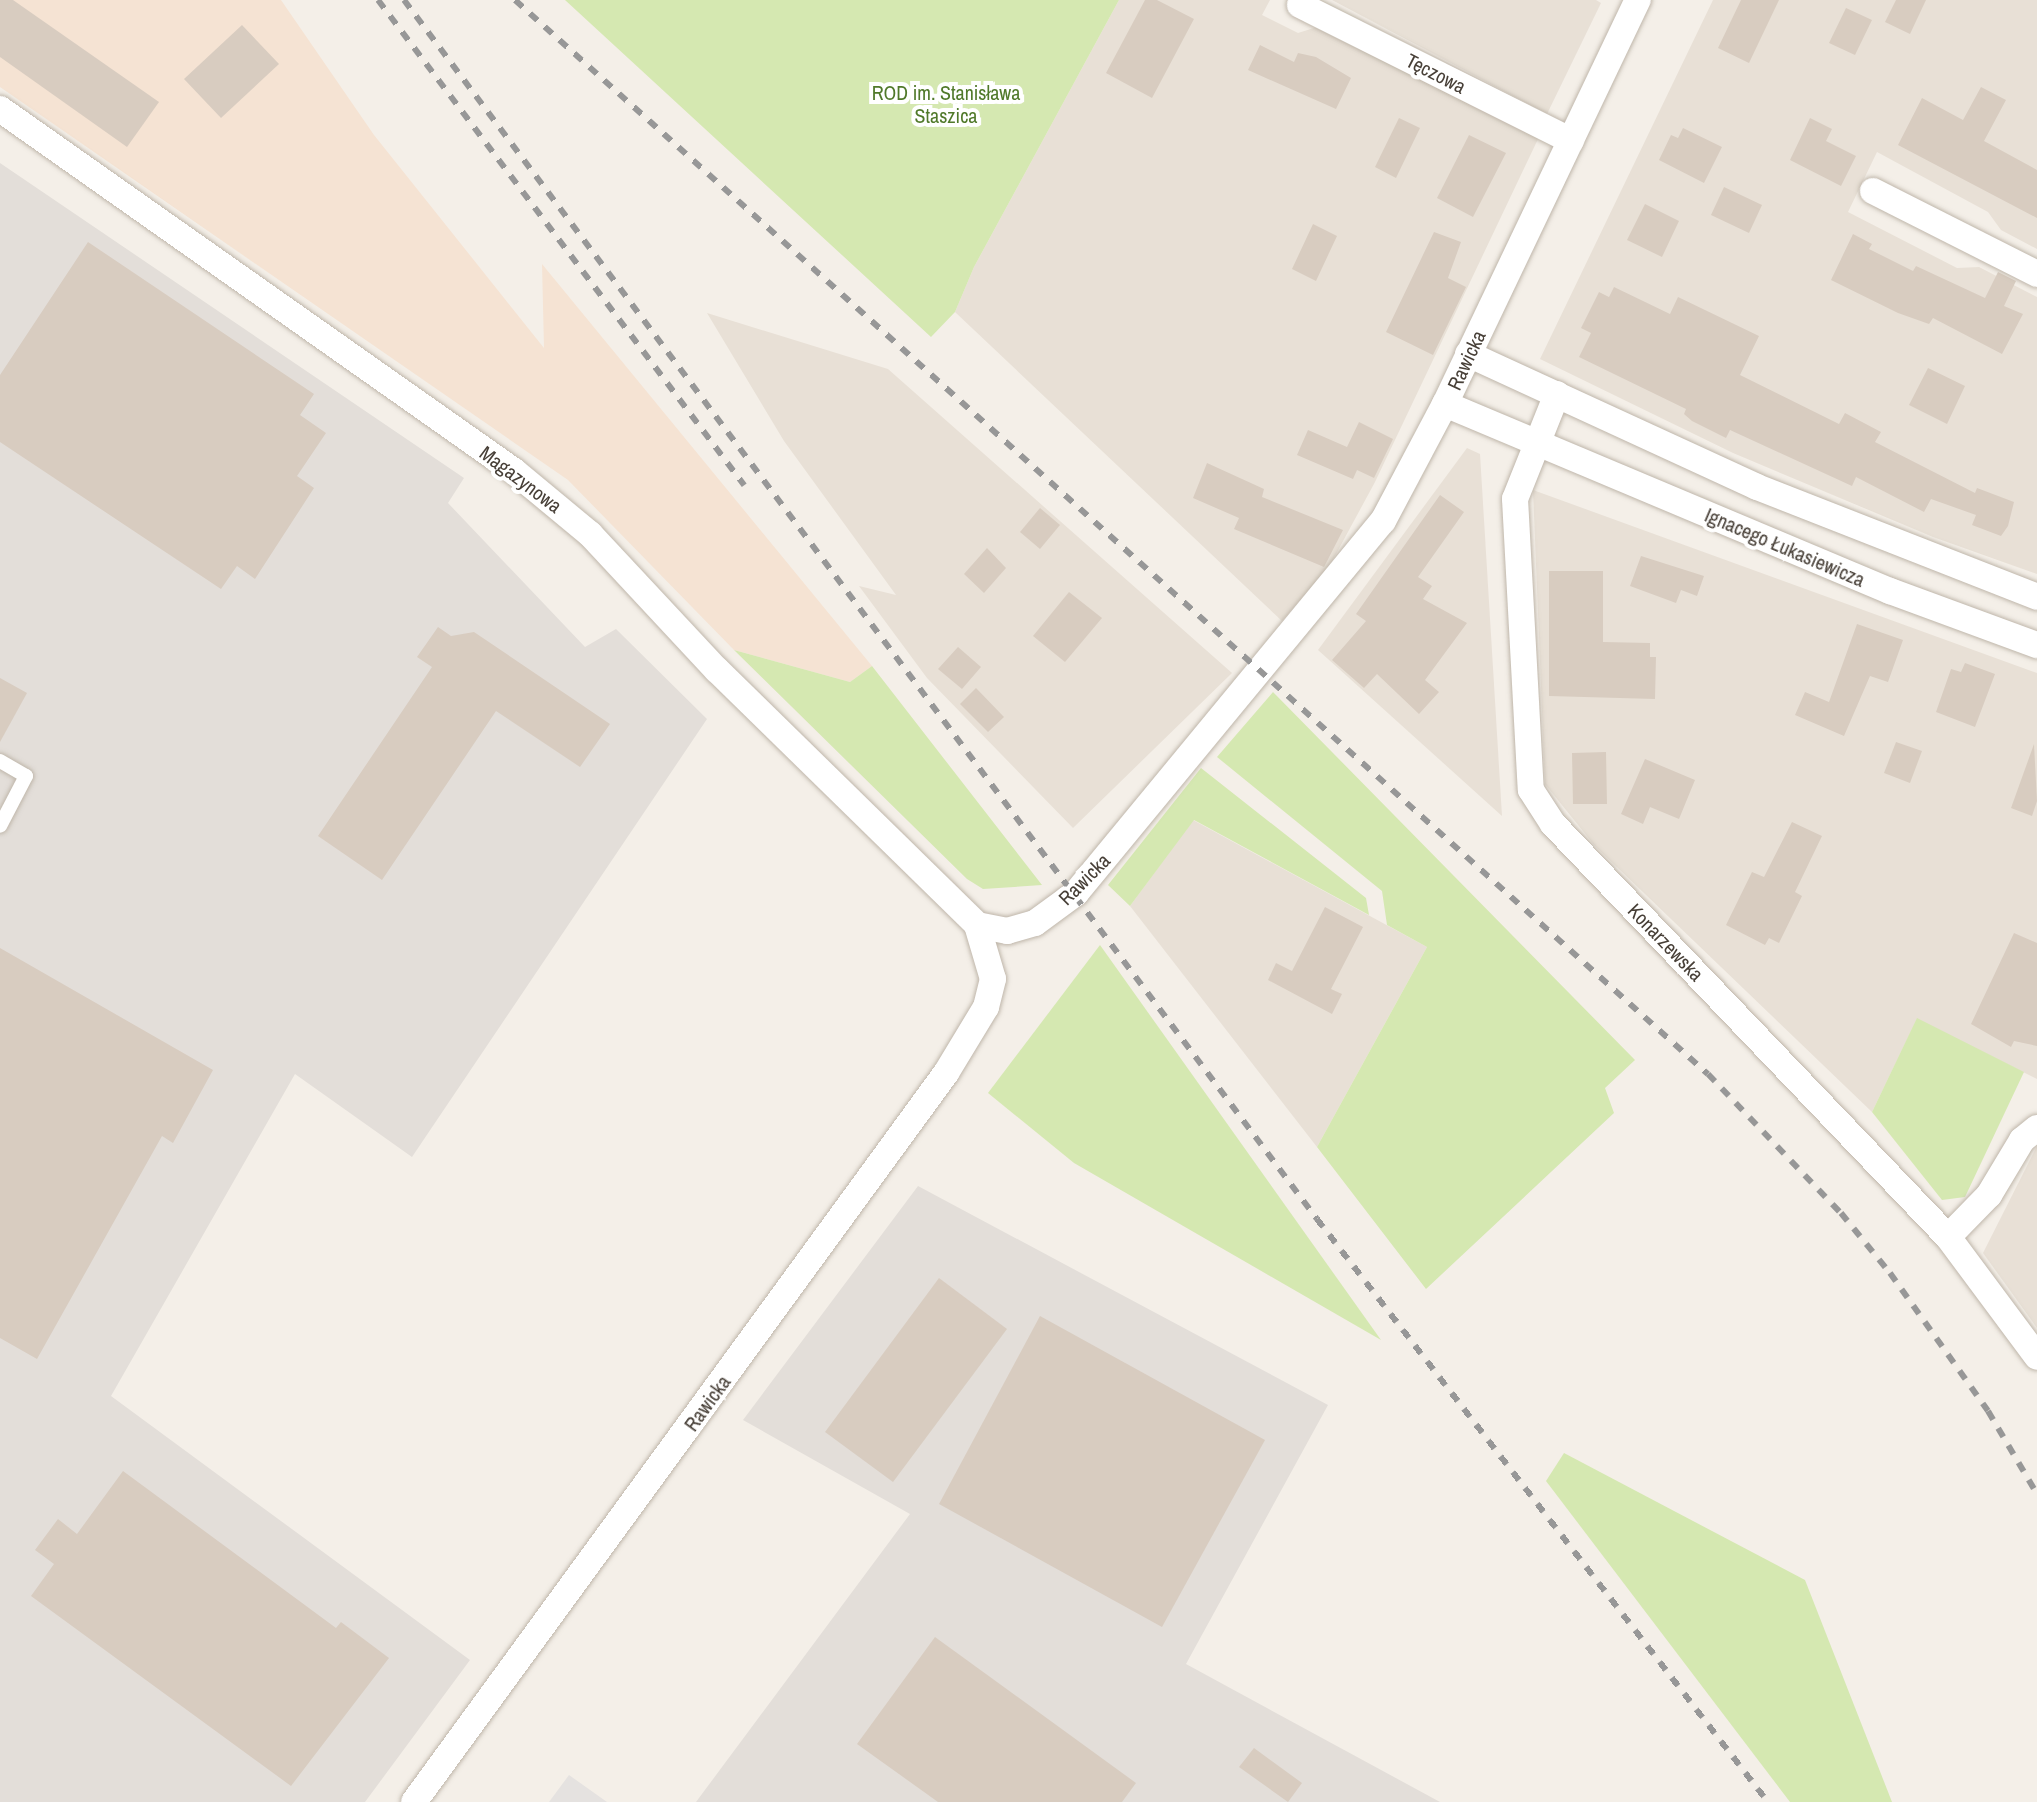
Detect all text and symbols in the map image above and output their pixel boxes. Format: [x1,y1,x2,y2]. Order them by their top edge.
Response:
street label: Tęczowa [1402,48,1470,98]
park label: ROD im. Stanisława Staszica [872,80,1020,127]
street label: Rawicka [1442,326,1490,394]
street label: Magazynowa [475,440,567,518]
street label: Ignacego Łukasiewicza [1701,502,1869,592]
street label: Rawicka [1053,848,1115,910]
street label: Konarzewska [1623,898,1709,986]
street label: Rawicka [679,1371,735,1435]

